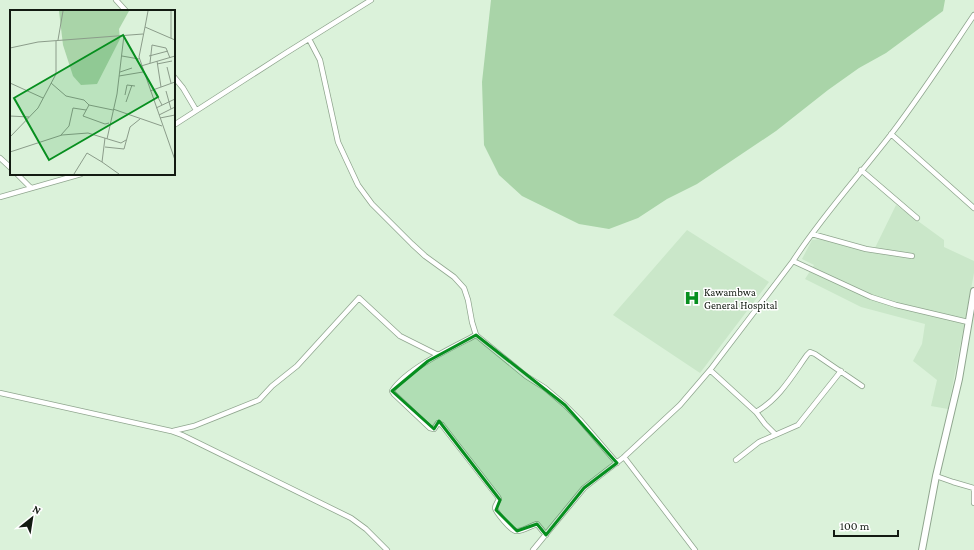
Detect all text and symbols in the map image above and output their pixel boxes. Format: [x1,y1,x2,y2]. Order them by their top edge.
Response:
inset map [10,10,175,175]
place label: Kawambwa General Hospital [704,286,778,312]
hospital icon: Kawambwa General Hospital [683,289,701,307]
north arrow [12,498,52,538]
text: N [31,502,44,517]
scale bar [834,512,898,538]
text: 100 m [840,519,870,533]

